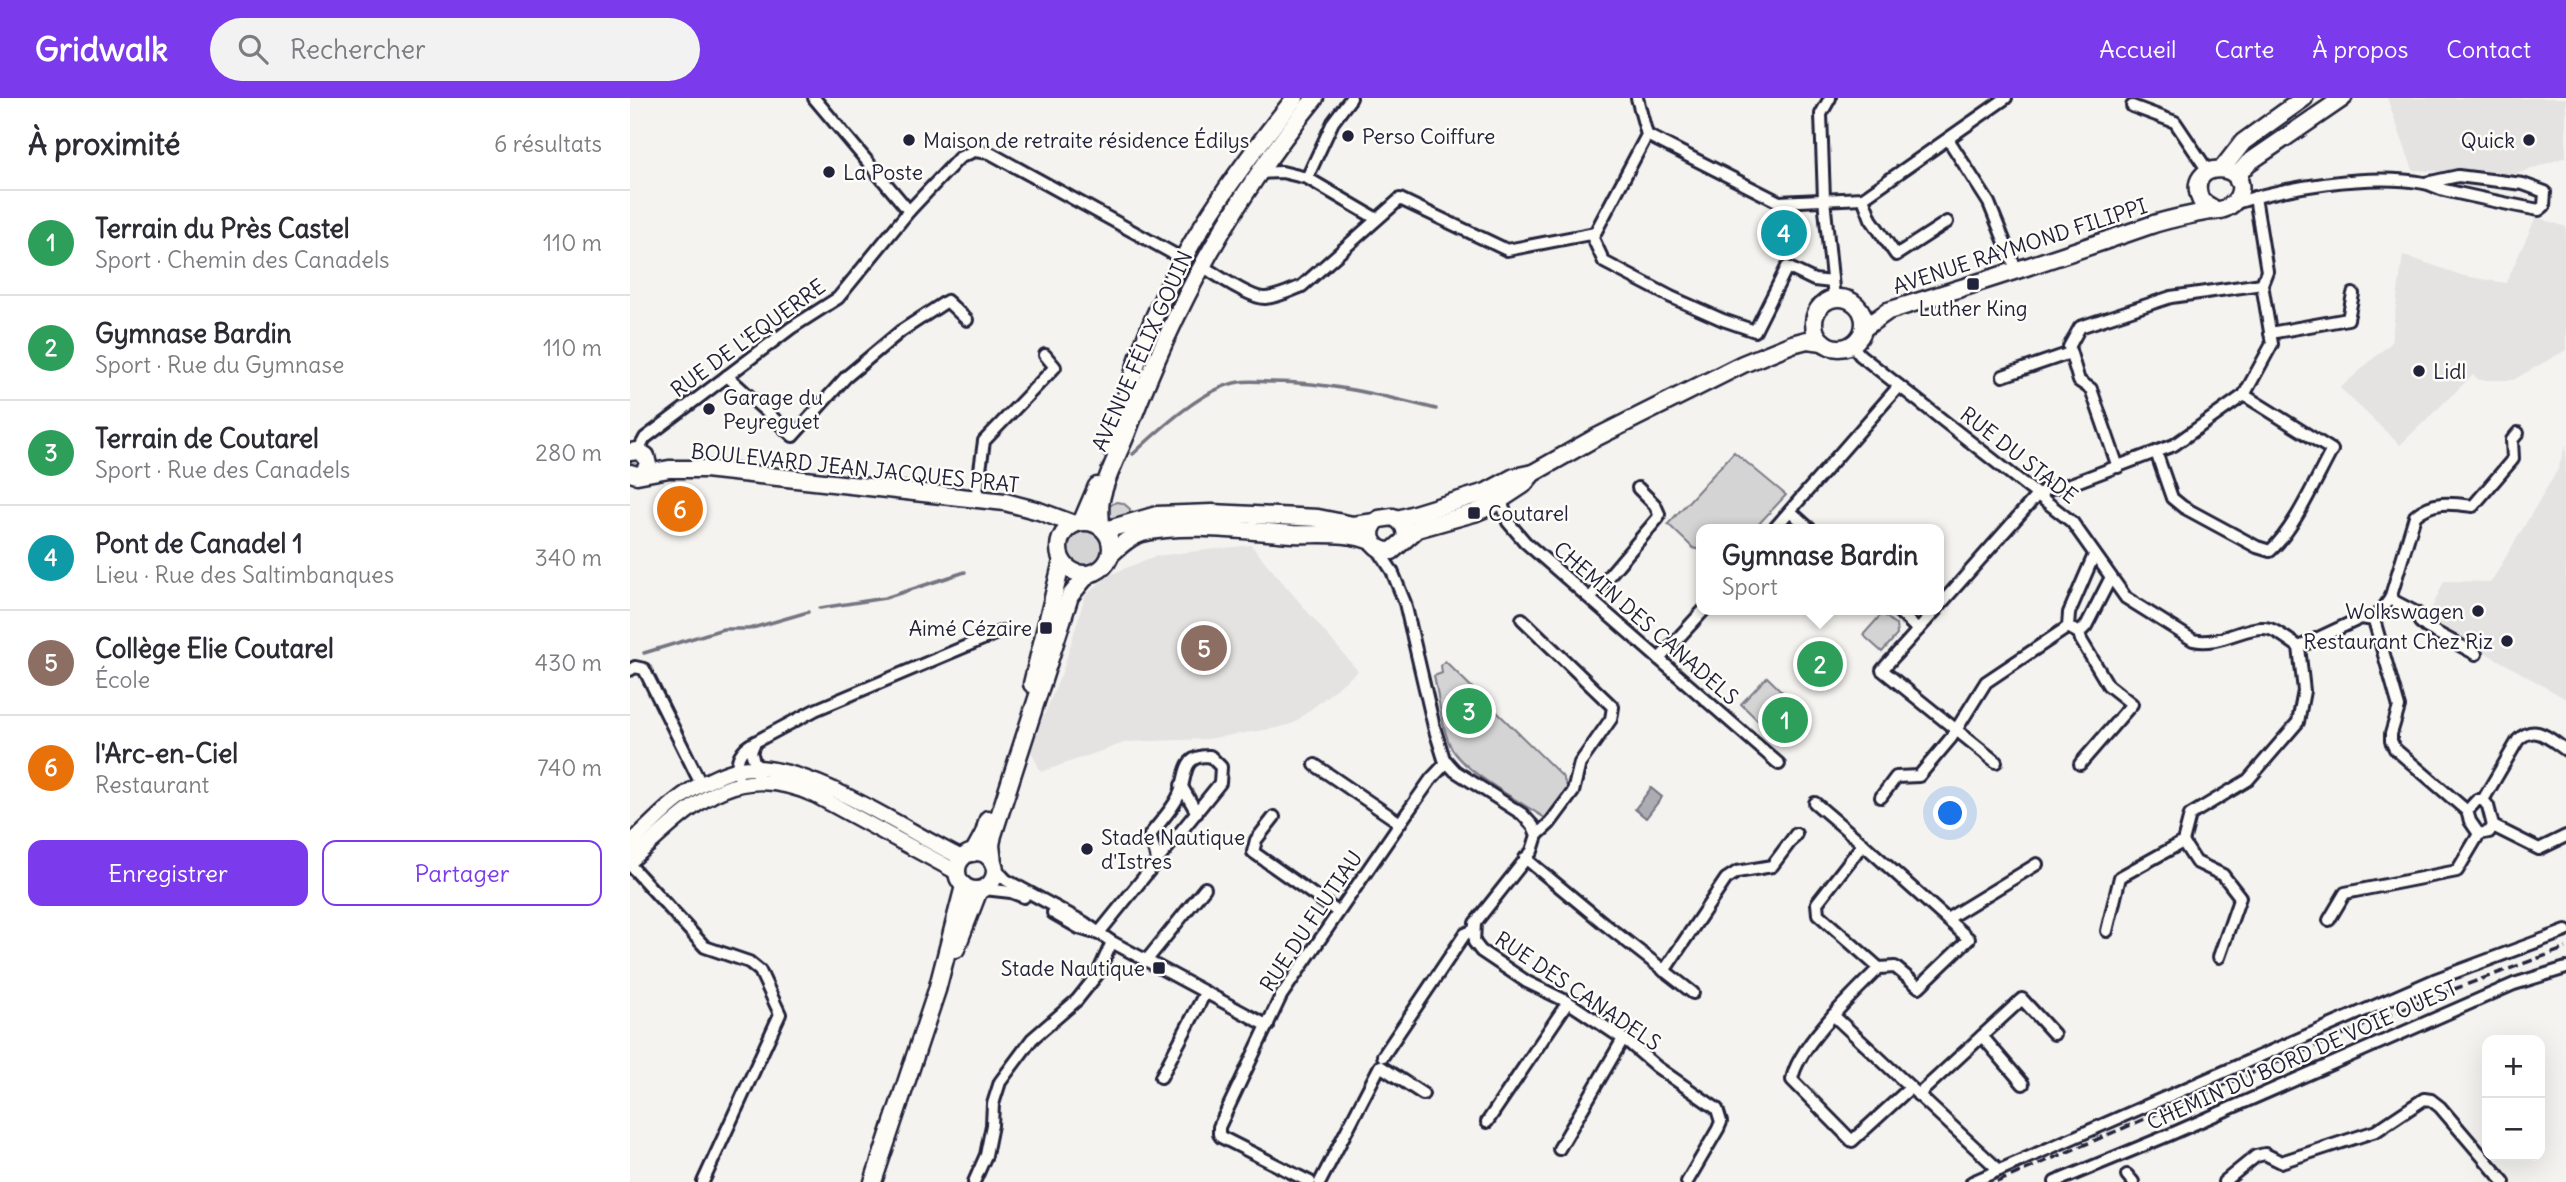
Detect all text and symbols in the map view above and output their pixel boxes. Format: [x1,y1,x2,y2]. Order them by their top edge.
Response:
search box [210,18,700,81]
text: Gridwalk [35,28,168,70]
icon: search [234,30,272,68]
text: Rechercher [290,33,426,66]
text: Accueil [2099,34,2176,64]
text: Carte [2214,34,2274,64]
text: À propos [2312,34,2408,64]
text: Contact [2446,34,2531,64]
place label: Perso Coiffure [1362,123,1495,150]
text: À proximité [28,125,180,163]
place label: Maison de retraite résidence Édilys [923,127,1249,154]
place label: Quick [2461,127,2515,154]
marker: Perso Coiffure [1340,128,1356,144]
text: 6 résultats [494,129,602,158]
marker: Maison de retraite résidence Édilys [901,132,917,148]
marker: Quick [2521,132,2537,148]
place label: La Poste [843,159,923,186]
marker: La Poste [821,164,837,180]
street label: AVENUE RAYMOND FILIPPI [1889,192,2151,300]
pin: 4 [1761,207,1807,259]
text: Terrain du Près Castel [95,212,350,245]
text: 1 [46,228,56,257]
text: 110 m [543,228,602,257]
text: Sport · Chemin des Canadels [95,245,390,274]
street label: AVENUE FÉLIX GOUIN [1086,246,1198,456]
street label: RUE DE L'EQUERRE [665,273,831,403]
marker: Luther King [1965,276,1981,292]
place label: Luther King [1918,295,2028,322]
text: Gymnase Bardin [95,317,292,350]
text: 2 [45,333,57,362]
text: 110 m [543,333,602,362]
text: Sport · Rue du Gymnase [95,350,344,379]
place label: Lidl [2433,358,2466,385]
marker: Lidl [2411,363,2427,379]
place label: Garage du Peyreguet [723,384,823,435]
marker: Garage du Peyreguet [701,401,717,417]
street label: RUE DU STADE [1955,401,2083,509]
text: Terrain de Coutarel [95,422,319,455]
street label: BOULEVARD JEAN JACQUES PRAT [690,437,1020,499]
text: 3 [44,438,58,467]
text: 280 m [535,438,602,467]
text: Sport · Rue des Canadels [95,455,350,484]
pin: 6 [657,483,703,535]
place label: Coutarel [1488,500,1569,527]
marker: Coutarel [1466,505,1482,521]
popup [1696,524,1944,615]
text: Pont de Canadel 1 [95,527,303,560]
street label: CHEMIN DES CANADELS [1548,535,1744,711]
text: Gymnase Bardin [1722,539,1918,572]
text: 4 [44,543,58,572]
text: 340 m [535,543,602,572]
text: Lieu · Rue des Saltimbanques [95,560,394,589]
text: Sport [1722,572,1778,601]
place label: Wolkswagen [2345,598,2464,625]
marker: Wolkswagen [2470,603,2486,619]
place label: Aimé Cézaire [909,615,1032,642]
marker: Aimé Cézaire [1038,620,1054,636]
pin: 5 [1181,622,1227,674]
place label: Restaurant Chez Riz [2303,628,2493,655]
text: Collège Elie Coutarel [95,632,334,665]
marker: Restaurant Chez Riz [2499,633,2515,649]
pin: 2 [1797,638,1843,690]
text: 5 [44,648,58,677]
text: 430 m [535,648,602,677]
text: École [95,665,150,694]
pin: 3 [1446,685,1492,737]
pin: 1 [1762,694,1808,746]
text: l'Arc-en-Ciel [95,737,238,770]
text: 6 [44,753,58,782]
text: 740 m [537,753,602,782]
text: Restaurant [95,770,209,799]
your location [1933,796,1967,830]
place label: Stade Nautique d'Istres [1101,824,1245,875]
button: Enregistrer [28,840,308,906]
button: Partager [322,840,602,906]
marker: Stade Nautique d'Istres [1079,841,1095,857]
street label: RUE DU FLUTIAU [1254,845,1368,997]
street label: RUE DES CANADELS [1490,925,1666,1057]
place label: Stade Nautique [1001,955,1145,982]
marker: Stade Nautique [1151,960,1167,976]
street label: CHEMIN DU BORD DE VOIE OUEST [2142,974,2462,1136]
map controls [2482,1035,2545,1161]
button: + [2482,1035,2545,1098]
button: − [2482,1098,2545,1161]

